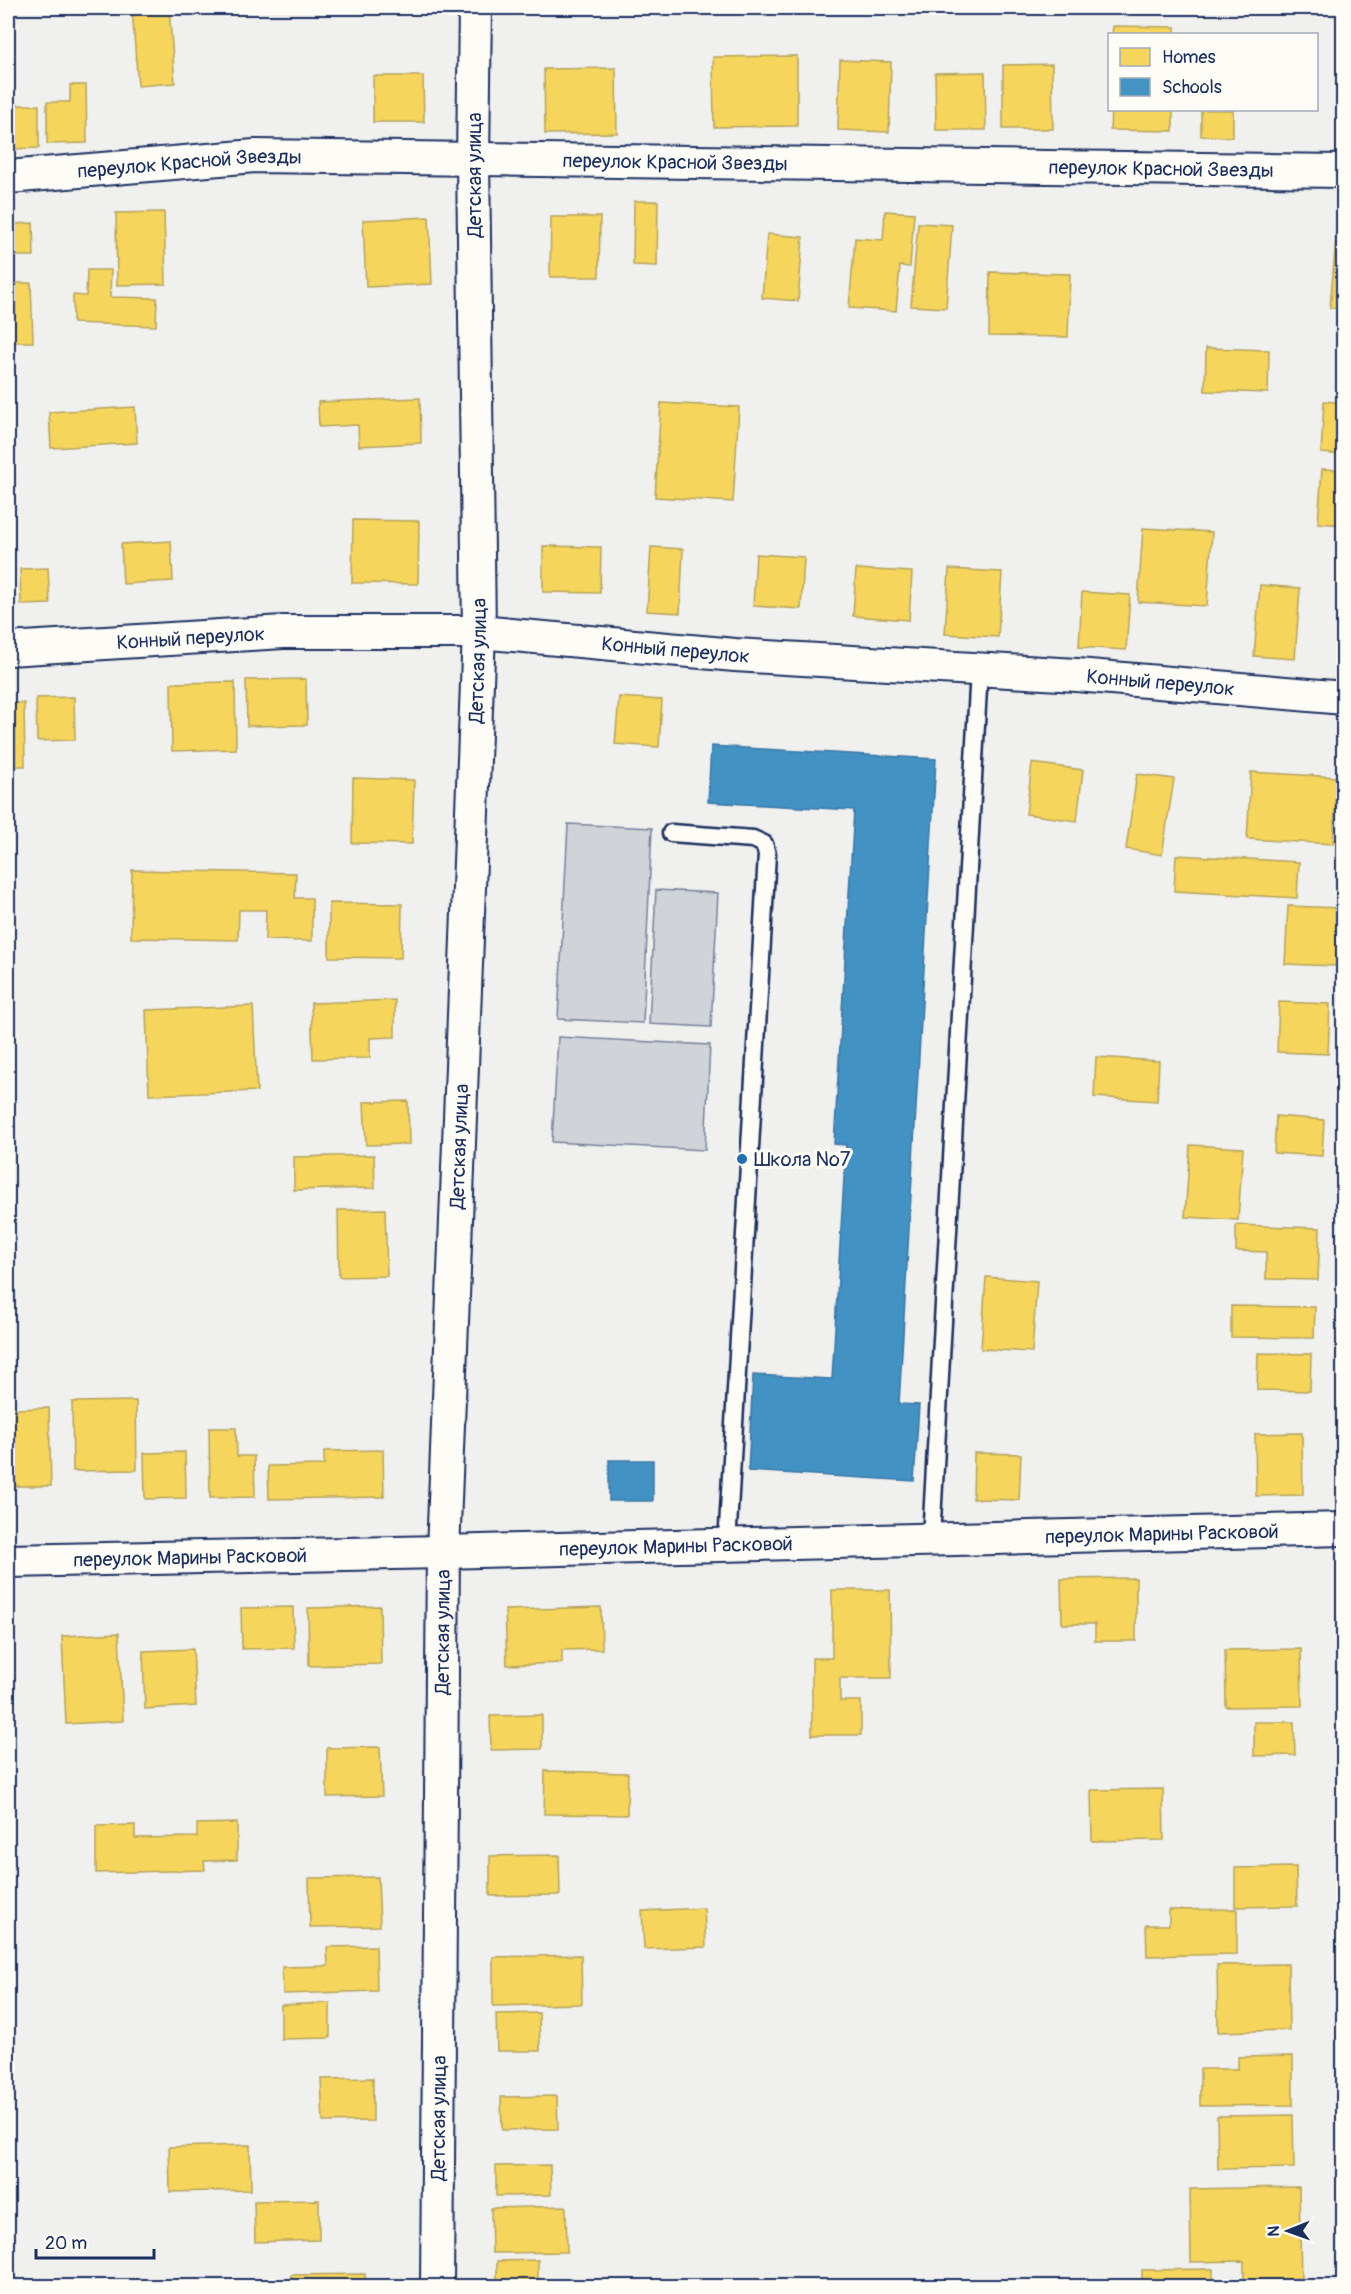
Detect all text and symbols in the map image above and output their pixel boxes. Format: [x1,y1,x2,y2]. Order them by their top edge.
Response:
legend [1108,33,1318,111]
text: Homes [1162,46,1215,69]
text: Schools [1162,76,1222,99]
street label: Детская улица [462,112,487,239]
street label: переулок Красной Звезды [76,144,302,184]
street label: переулок Красной Звезды [562,148,788,176]
street label: переулок Красной Звезды [1048,155,1274,183]
street label: Детская улица [463,598,492,725]
street label: Конный переулок [116,621,266,655]
street label: Конный переулок [601,631,750,669]
street label: Конный переулок [1085,664,1236,702]
street label: Детская улица [444,1083,474,1210]
place label: Школа №7 [754,1147,851,1172]
marker: Школа №7 [735,1152,749,1166]
street label: переулок Марины Расковой [1044,1519,1279,1550]
street label: переулок Марины Расковой [559,1531,793,1562]
street label: переулок Марины Расковой [73,1543,307,1573]
street label: Детская улица [430,1569,456,1696]
street label: Детская улица [426,2055,452,2182]
north arrow [1258,2201,1318,2261]
scale bar [36,2222,154,2260]
text: N [1264,2225,1284,2237]
text: 20 m [45,2232,87,2255]

